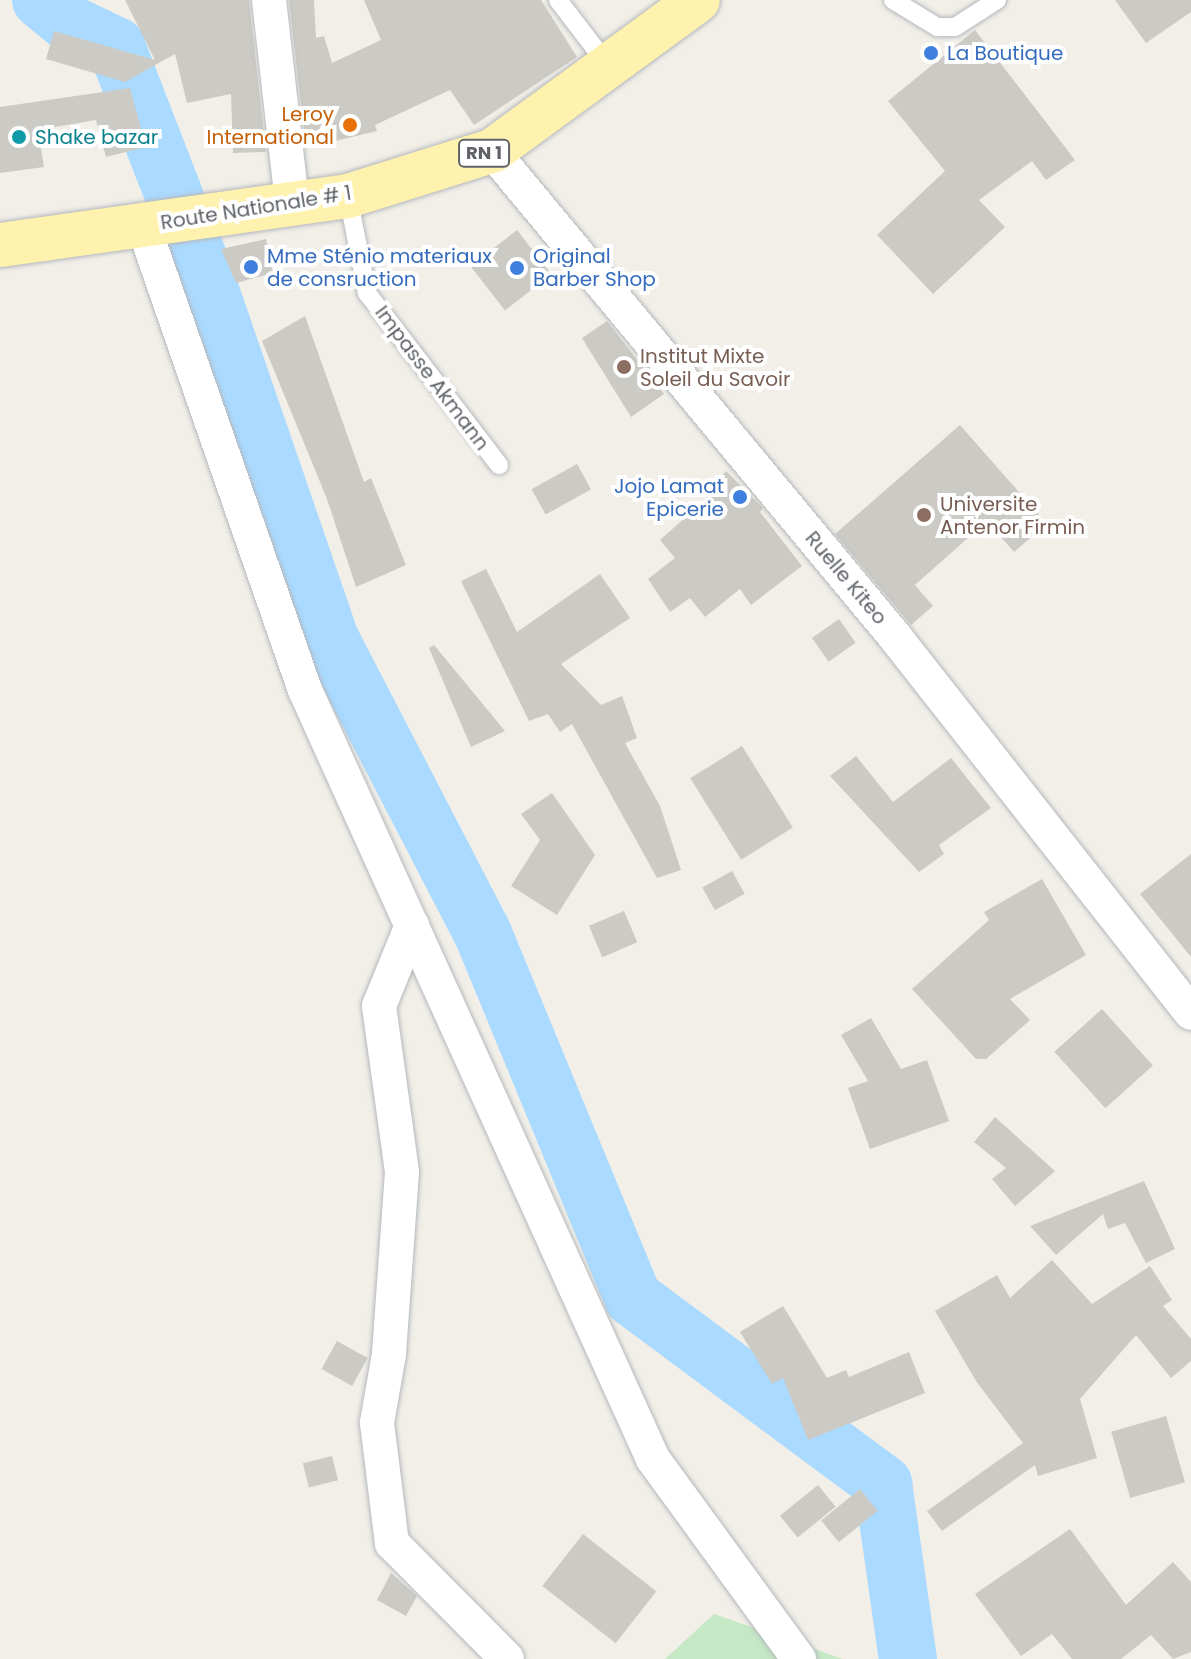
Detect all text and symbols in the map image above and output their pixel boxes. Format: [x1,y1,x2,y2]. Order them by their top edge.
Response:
place label: La Boutique [947,41,1063,65]
marker: La Boutique [922,44,940,62]
place label: Leroy International [207,102,334,149]
marker: Leroy International [341,116,359,134]
place label: Shake bazar [35,125,158,149]
marker: Shake bazar [10,128,28,146]
road number: RN 1 [458,139,510,167]
street label: Route Nationale # 1 [159,181,353,235]
place label: Mme Sténio materiaux de consruction [267,244,492,291]
place label: Original Barber Shop [533,244,656,291]
marker: Mme Sténio materiaux de consruction [242,258,260,276]
marker: Original Barber Shop [508,259,526,277]
street label: Impasse Akmann [370,301,494,455]
place label: Institut Mixte Soleil du Savoir [640,344,790,391]
marker: Institut Mixte Soleil du Savoir [615,358,633,376]
place label: Jojo Lamat Epicerie [614,474,724,521]
marker: Jojo Lamat Epicerie [731,488,749,506]
place label: Universite Antenor Firmin [940,492,1085,539]
marker: Universite Antenor Firmin [915,506,933,524]
street label: Ruelle Kiteo [800,526,892,630]

